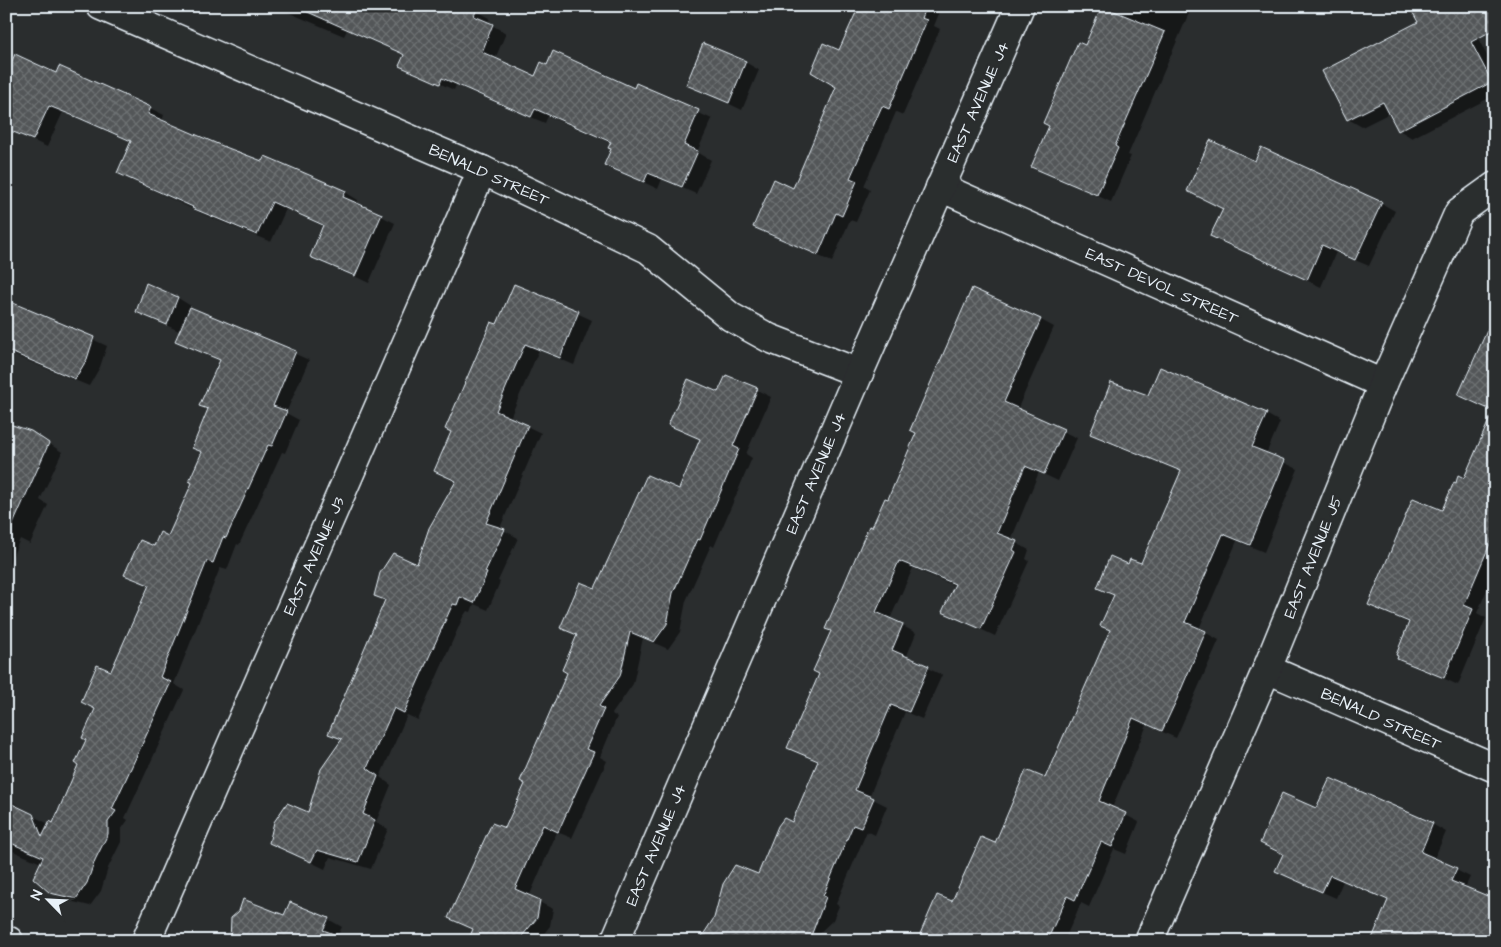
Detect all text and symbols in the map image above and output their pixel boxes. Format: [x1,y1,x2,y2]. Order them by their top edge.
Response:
street label: EAST AVENUE J4 [941,38,1015,166]
street label: BENALD STREET [425,139,553,211]
street label: EAST DEVOL STREET [1082,242,1242,330]
street label: EAST AVENUE J4 [780,409,852,537]
street label: EAST AVENUE J5 [1278,492,1348,622]
street label: EAST AVENUE J3 [278,493,350,619]
street label: BENALD STREET [1317,683,1445,755]
street label: EAST AVENUE J4 [620,781,692,909]
north arrow [22,874,72,924]
text: N [26,887,48,903]

